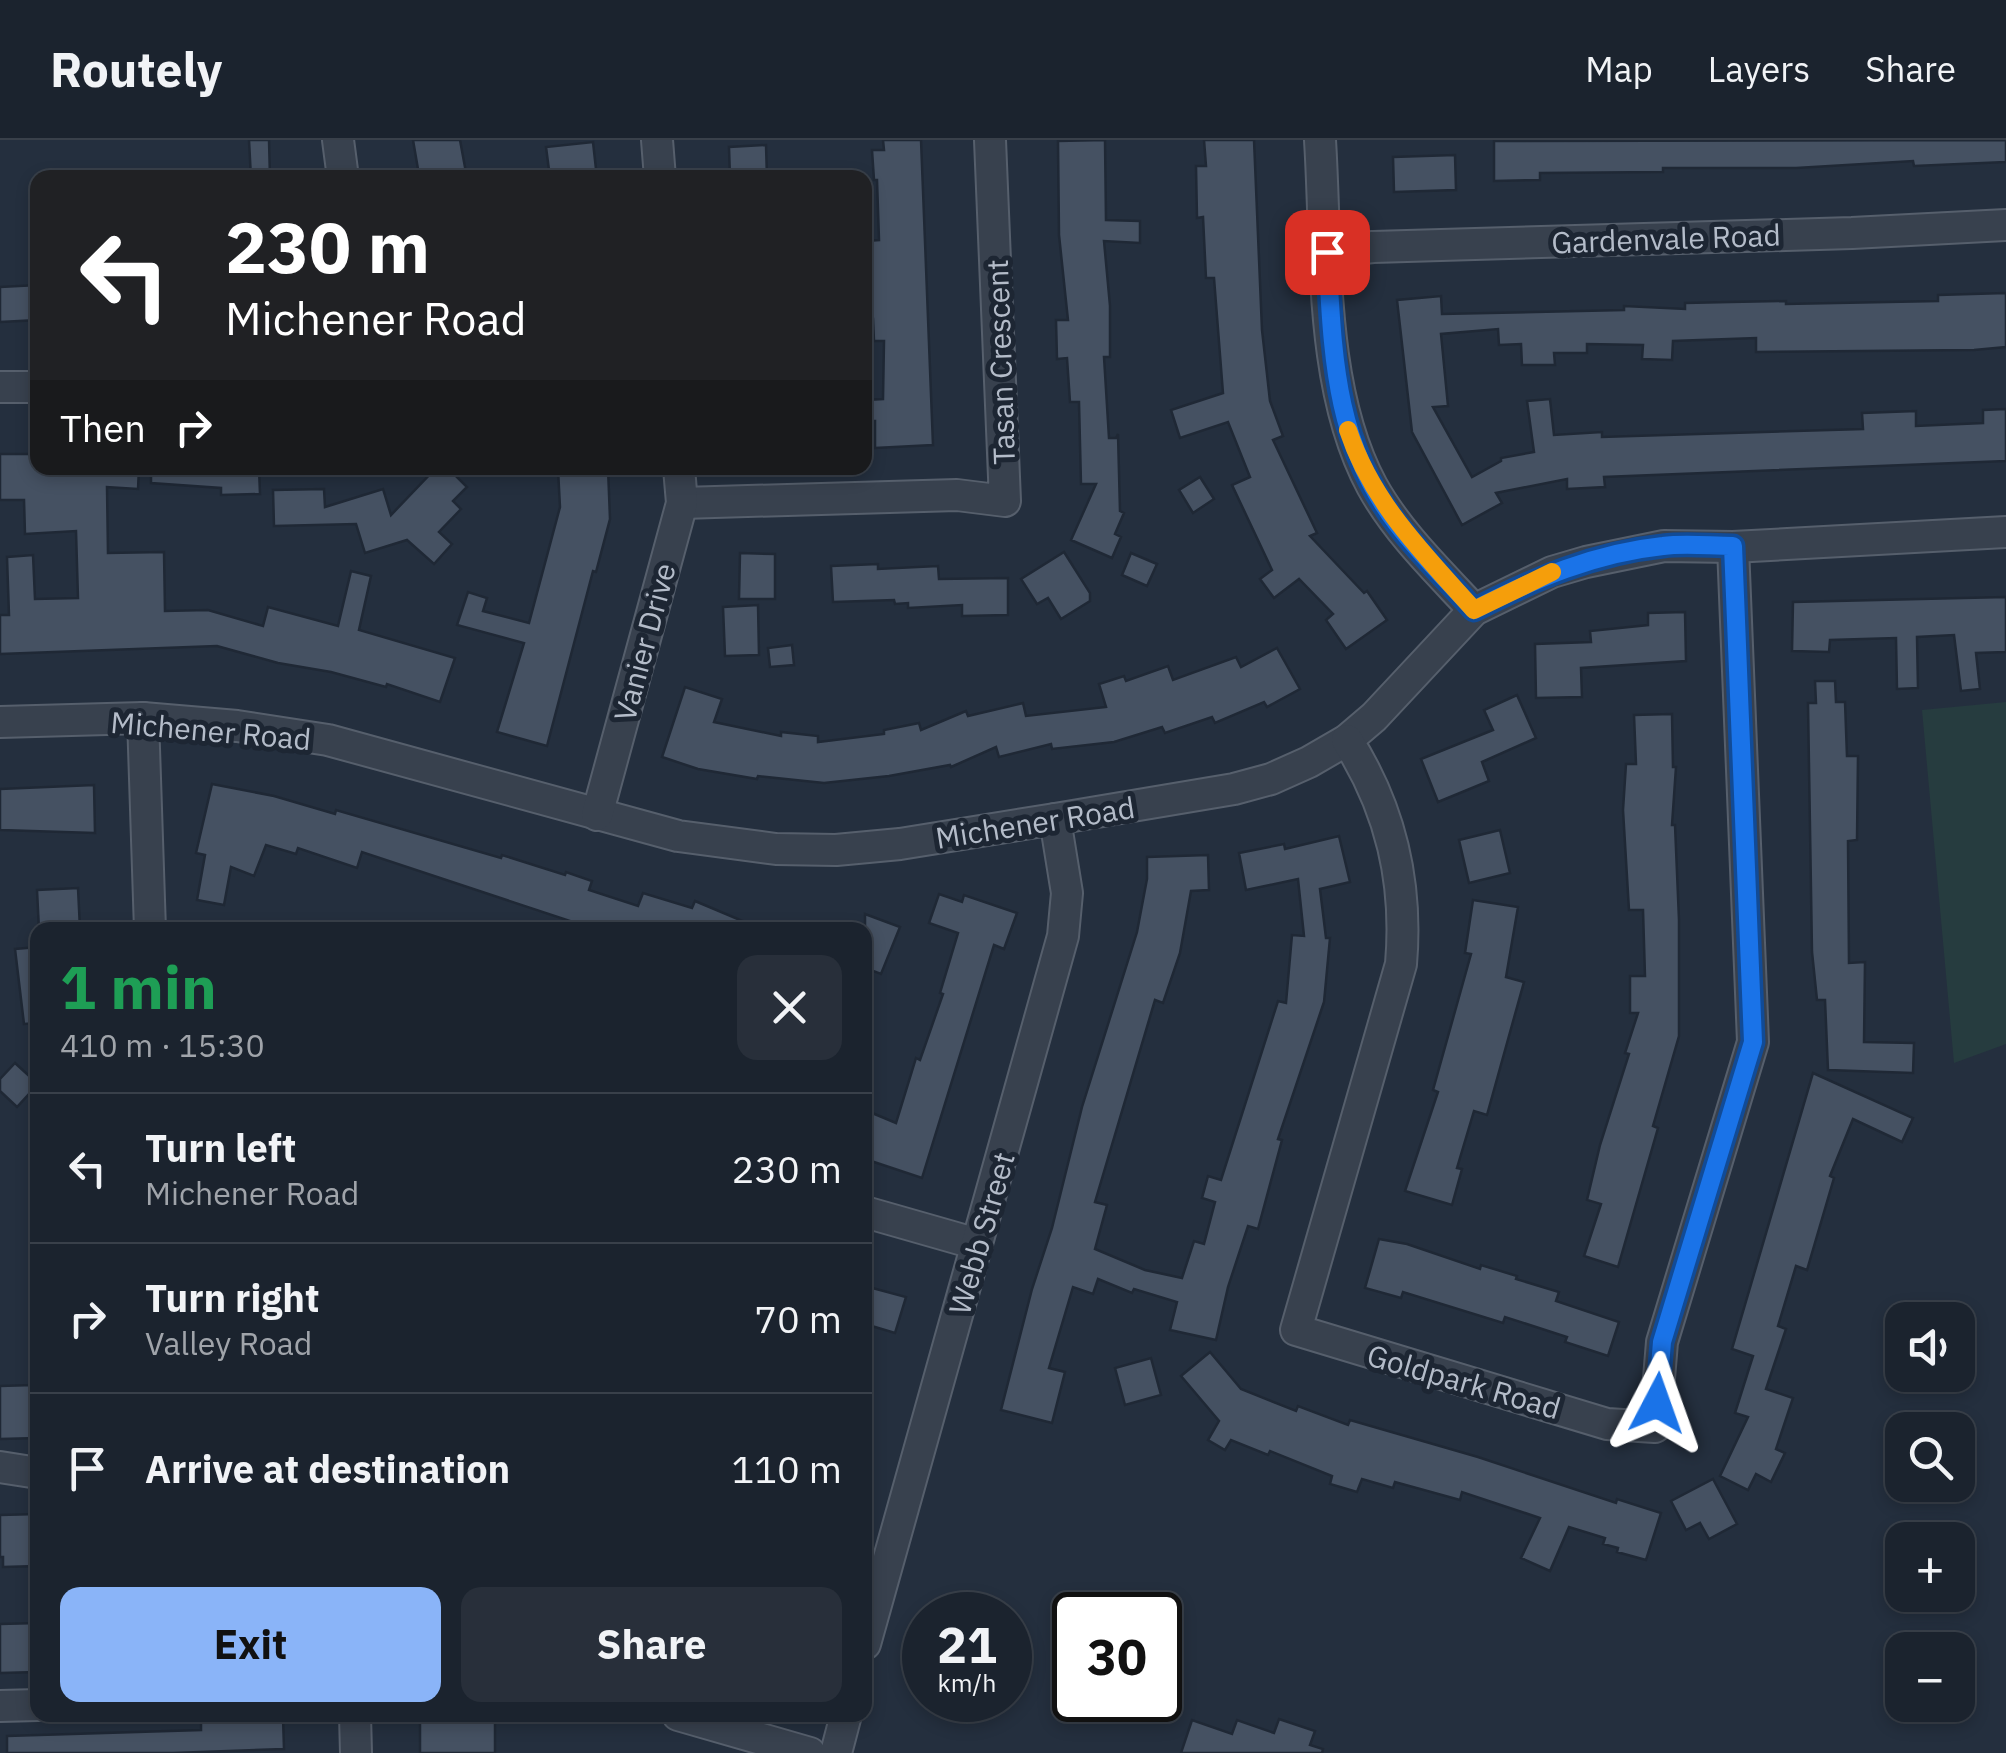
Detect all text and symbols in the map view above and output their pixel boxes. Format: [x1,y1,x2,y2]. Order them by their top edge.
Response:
text: Routely [50,38,222,100]
text: Map [1585,46,1653,92]
text: Layers [1708,46,1810,92]
text: Share [1865,46,1956,92]
text: 230 m [225,201,430,292]
icon: left [60,210,190,340]
pin [1285,210,1370,295]
street label: Gardenvale Road [1551,215,1781,261]
icon: arrive [1300,225,1355,280]
street label: Tasan Crescent [977,259,1023,465]
text: Michener Road [225,289,527,347]
icon: right [166,400,221,455]
text: Then [60,403,146,452]
street label: Vanier Drive [604,559,684,725]
street label: Michener Road [109,702,313,758]
street label: Michener Road [933,787,1137,857]
text: 1 min [60,947,217,1026]
button: close [737,955,842,1060]
text: 410 m · 15:30 [60,1024,265,1066]
text: Turn left [145,1123,296,1172]
icon: left [60,1141,115,1196]
text: 230 m [731,1144,842,1193]
street label: Webb Street [939,1147,1023,1319]
text: Michener Road [145,1172,359,1214]
text: Turn right [145,1273,320,1322]
icon: right [60,1291,115,1346]
text: 70 m [754,1294,842,1343]
map controls [1885,1302,1975,1722]
button: sound [1885,1302,1975,1392]
text: Valley Road [145,1322,312,1364]
street label: Goldpark Road [1363,1335,1565,1427]
position arrow [1605,1351,1709,1455]
button: search [1885,1412,1975,1502]
icon: arrive [60,1441,115,1496]
text: Arrive at destination [145,1444,510,1493]
text: 110 m [731,1444,842,1493]
button: + [1885,1522,1975,1612]
button: Exit [60,1587,441,1702]
button: Share [461,1587,842,1702]
speed limit sign: 30 [1052,1592,1182,1722]
text: 21 [937,1612,997,1677]
button: − [1885,1632,1975,1722]
text: km/h [938,1666,996,1699]

